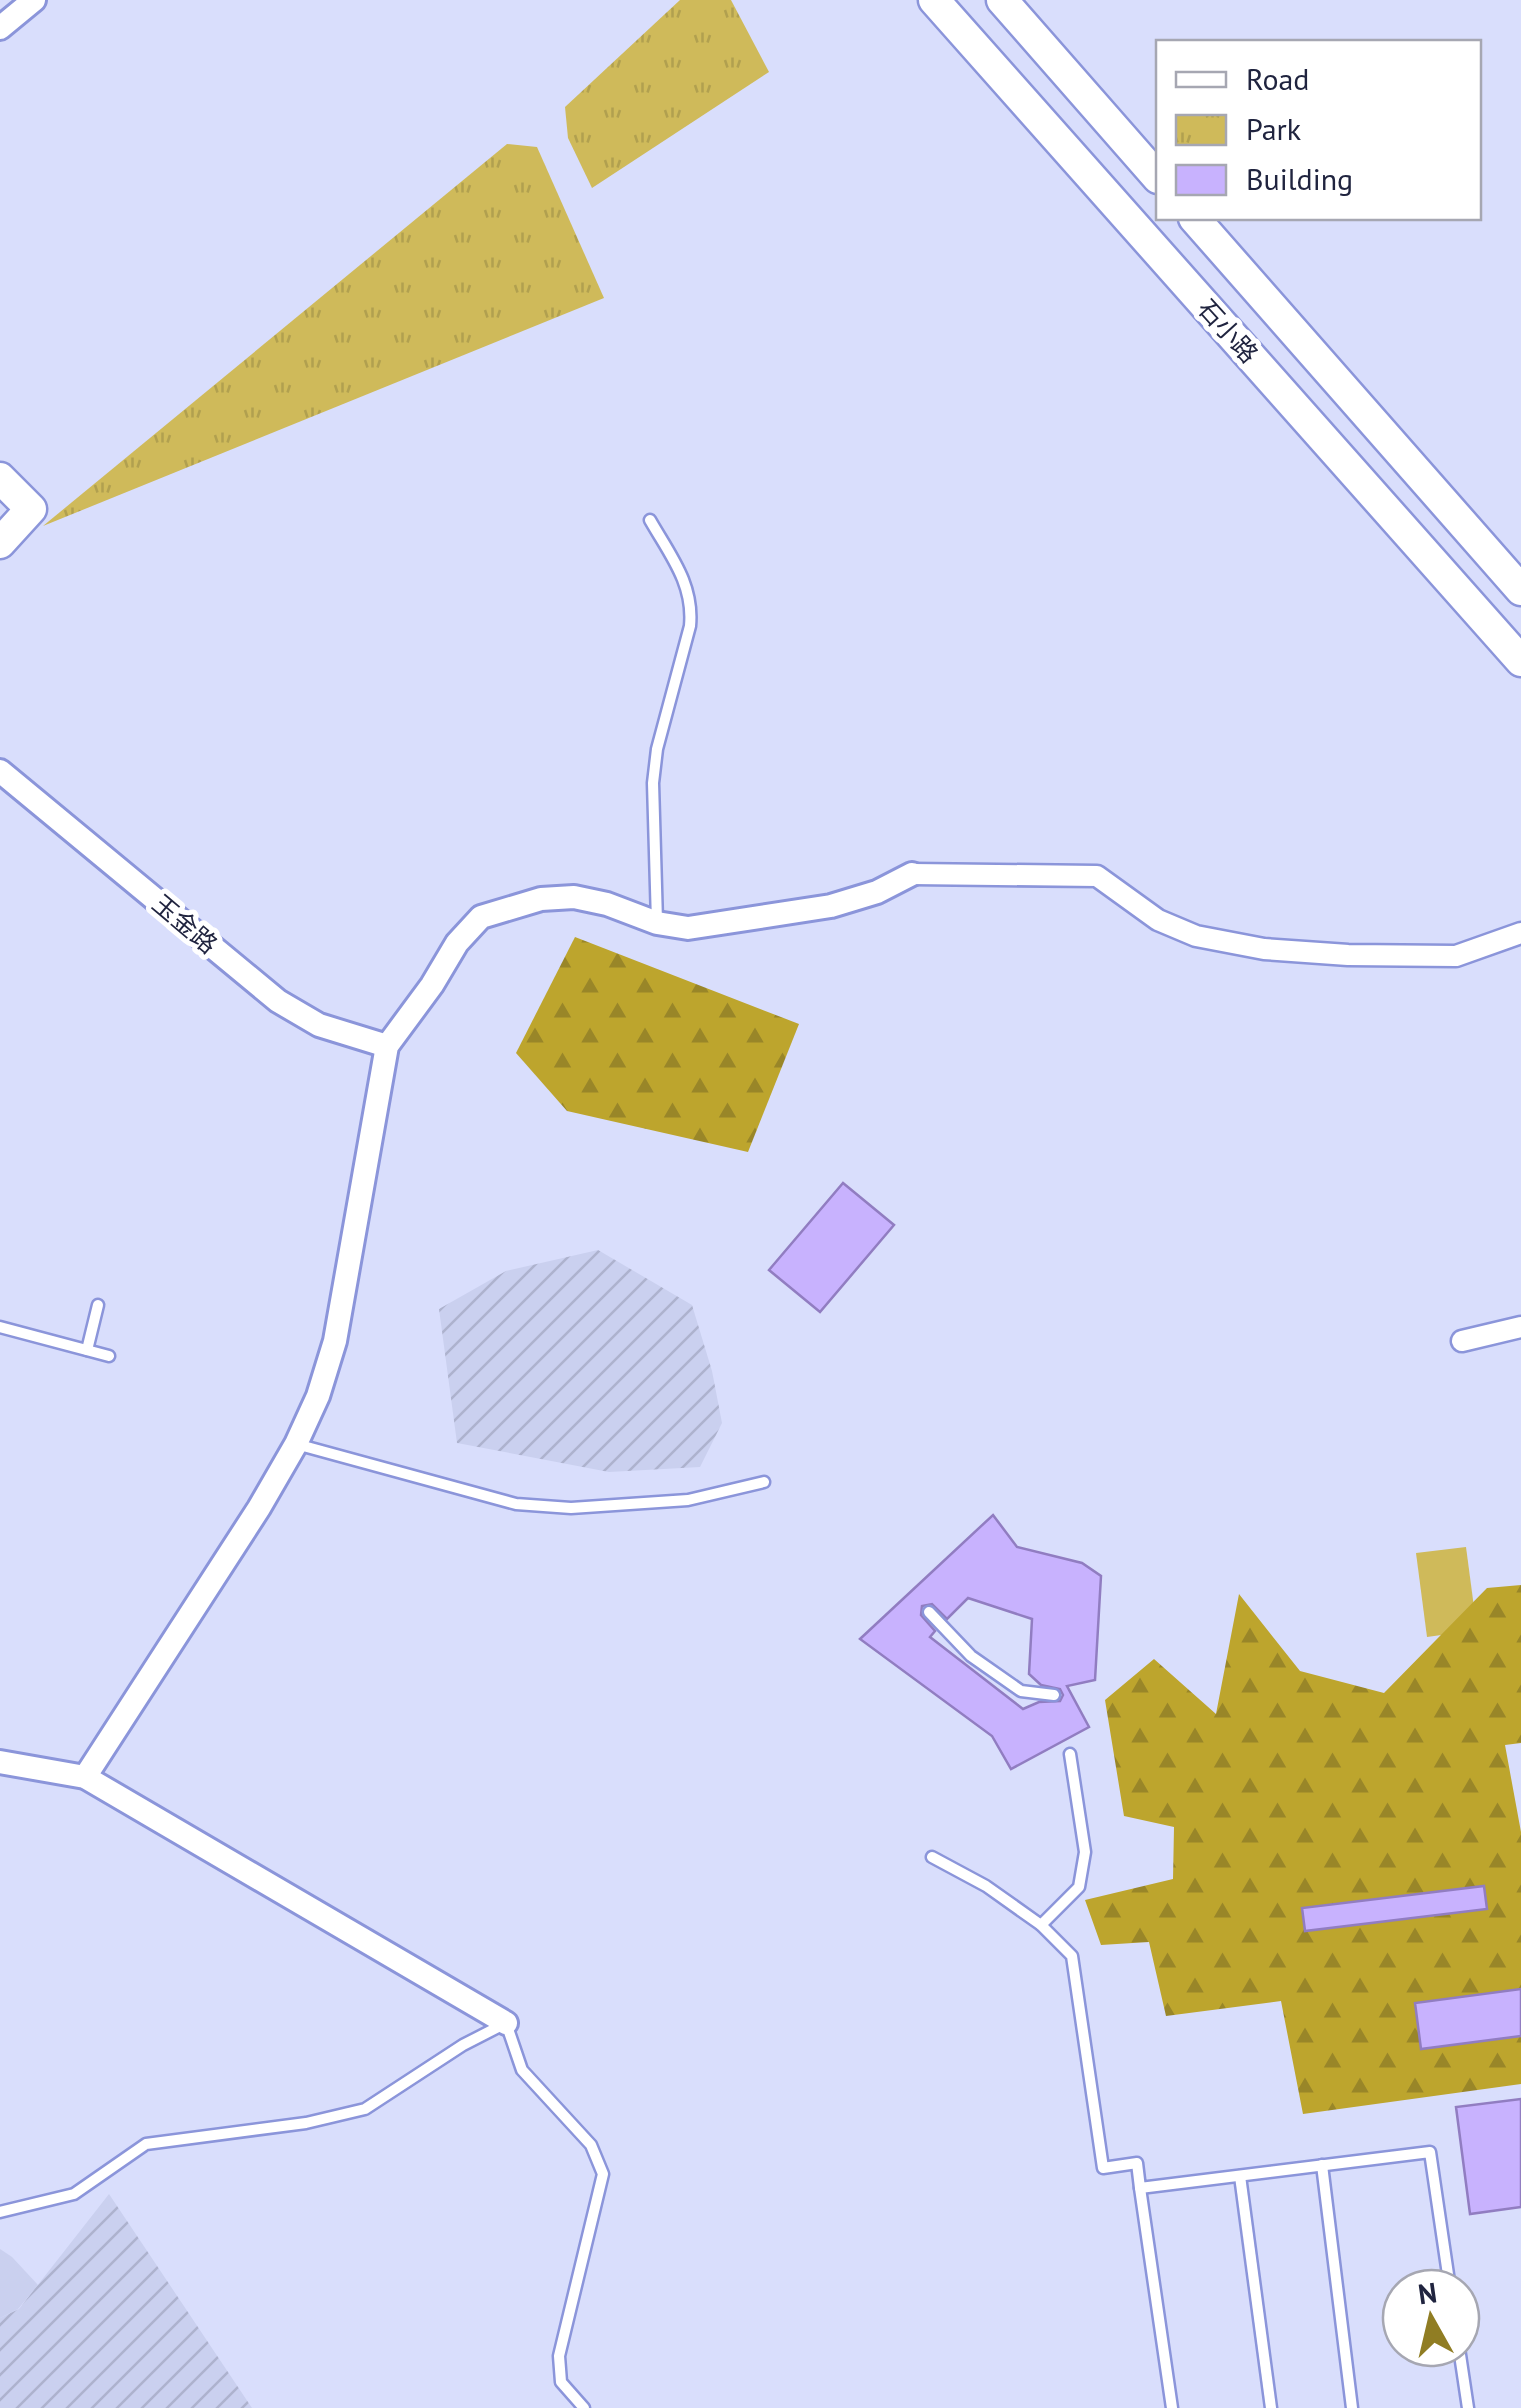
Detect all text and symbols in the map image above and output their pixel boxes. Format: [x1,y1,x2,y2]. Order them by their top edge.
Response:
legend [1156,40,1481,220]
text: Road [1246,59,1310,98]
text: Park [1246,109,1302,148]
text: Building [1246,159,1353,198]
street label: 石小路 [1191,292,1265,370]
street label: 玉金路 [146,888,224,960]
north arrow [1381,2268,1481,2368]
text: N [1416,2273,1439,2312]

